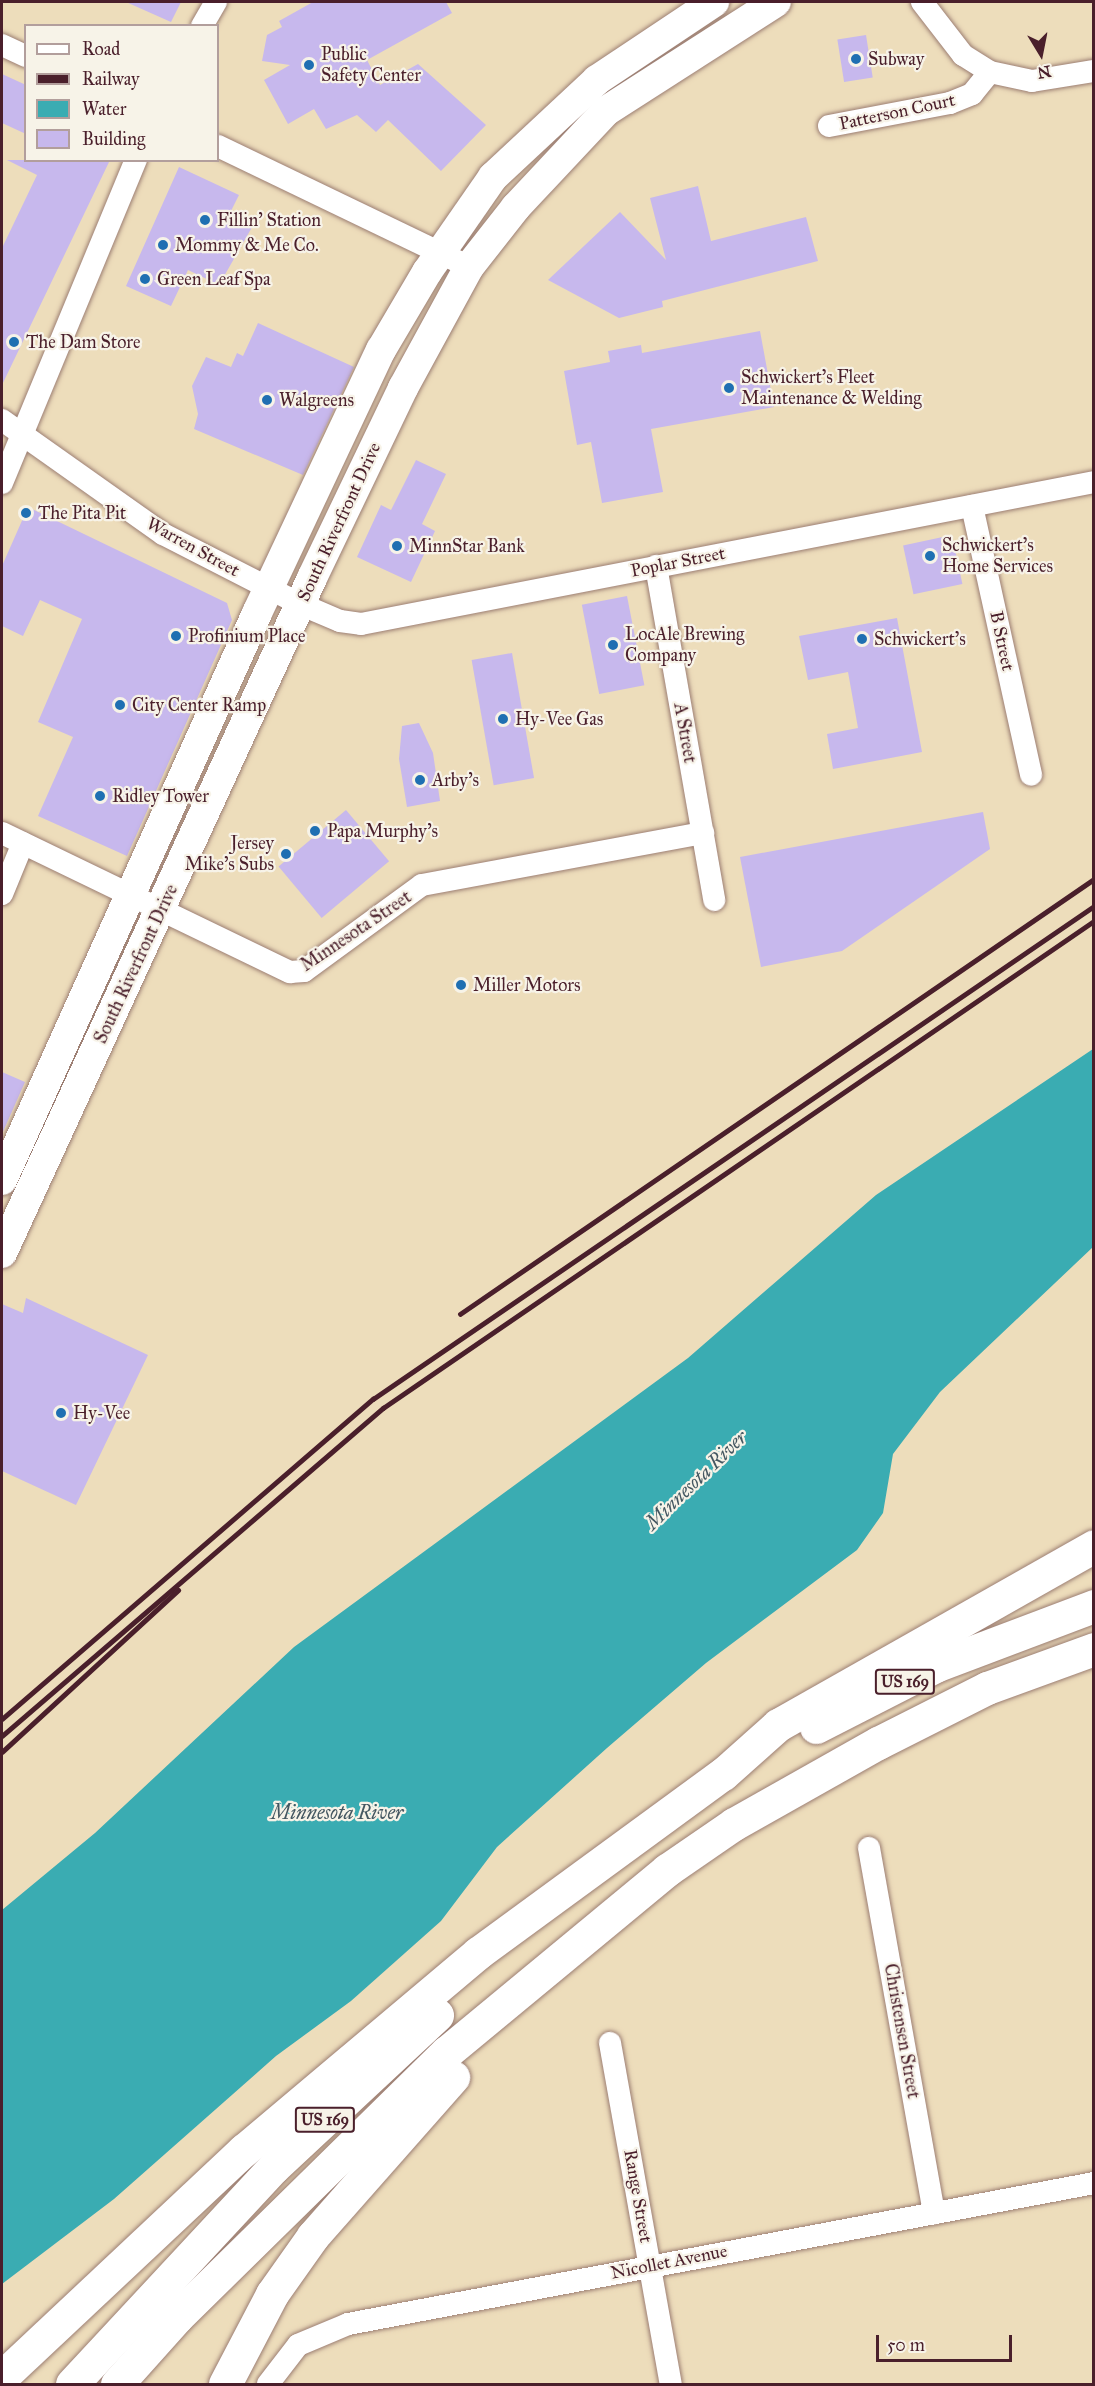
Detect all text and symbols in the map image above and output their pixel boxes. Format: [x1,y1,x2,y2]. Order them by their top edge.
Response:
legend [24,24,219,162]
north arrow [1011,24,1071,84]
text: Road [82,38,120,60]
place label: Public Safety Center [321,44,421,86]
place label: Subway [868,48,924,70]
marker: Subway [849,52,863,66]
marker: Public Safety Center [302,58,316,72]
text: N [1036,62,1053,83]
text: Railway [82,68,139,90]
street label: Patterson Court [837,89,957,135]
text: Water [82,98,126,120]
text: Building [82,128,145,150]
place label: Fillin' Station [217,209,321,231]
marker: Fillin' Station [198,213,212,227]
place label: Mommy & Me Co. [175,234,319,256]
marker: Mommy & Me Co. [156,238,170,252]
place label: Green Leaf Spa [157,268,271,290]
marker: Green Leaf Spa [138,272,152,286]
place label: The Dam Store [26,331,140,353]
marker: The Dam Store [7,335,21,349]
place label: Schwickert's Fleet Maintenance & Welding [741,367,922,410]
marker: Schwickert's Fleet Maintenance & Welding [722,381,736,395]
place label: Walgreens [279,389,354,411]
marker: Walgreens [260,393,274,407]
street label: South Riverfront Drive [293,439,385,605]
place label: The Pita Pit [38,502,126,524]
marker: The Pita Pit [19,506,33,520]
street label: Warren Street [143,513,243,581]
place label: MinnStar Bank [409,535,525,557]
place label: Schwickert's Home Services [942,535,1053,578]
marker: MinnStar Bank [390,539,404,553]
street label: Poplar Street [629,542,727,582]
marker: Schwickert's Home Services [923,549,937,563]
street label: B Street [985,609,1019,673]
place label: LocAle Brewing Company [625,624,744,666]
place label: Profinium Place [188,625,306,647]
place label: Schwickert's [874,628,966,650]
marker: Profinium Place [169,629,183,643]
marker: Schwickert's [855,632,869,646]
marker: LocAle Brewing Company [606,638,620,652]
place label: City Center Ramp [132,694,266,716]
marker: City Center Ramp [113,698,127,712]
street label: A Street [669,701,701,765]
place label: Hy-Vee Gas [515,708,603,730]
marker: Hy-Vee Gas [496,712,510,726]
place label: Arby's [432,769,479,791]
marker: Arby's [413,773,427,787]
place label: Ridley Tower [112,785,209,807]
marker: Ridley Tower [93,789,107,803]
place label: Papa Murphy's [327,820,438,842]
marker: Papa Murphy's [308,824,322,838]
place label: Jersey Mike's Subs [185,833,274,876]
marker: Jersey Mike's Subs [279,847,293,861]
street label: South Riverfront Drive [90,881,182,1047]
street label: Minnesota Street [297,886,415,976]
place label: Miller Motors [473,974,581,996]
marker: Miller Motors [454,978,468,992]
place label: Hy-Vee [73,1402,130,1424]
marker: Hy-Vee [54,1406,68,1420]
water label: Minnesota River [640,1425,752,1535]
road number: US 169 [874,1669,936,1695]
water label: Minnesota River [271,1800,403,1824]
street label: Christensen Street [880,1962,924,2100]
road number: US 169 [294,2107,356,2133]
street label: Range Street [619,2148,657,2244]
street label: Nicollet Avenue [609,2240,729,2284]
scale bar [879,2323,1016,2361]
text: 50 m [887,2334,925,2356]

